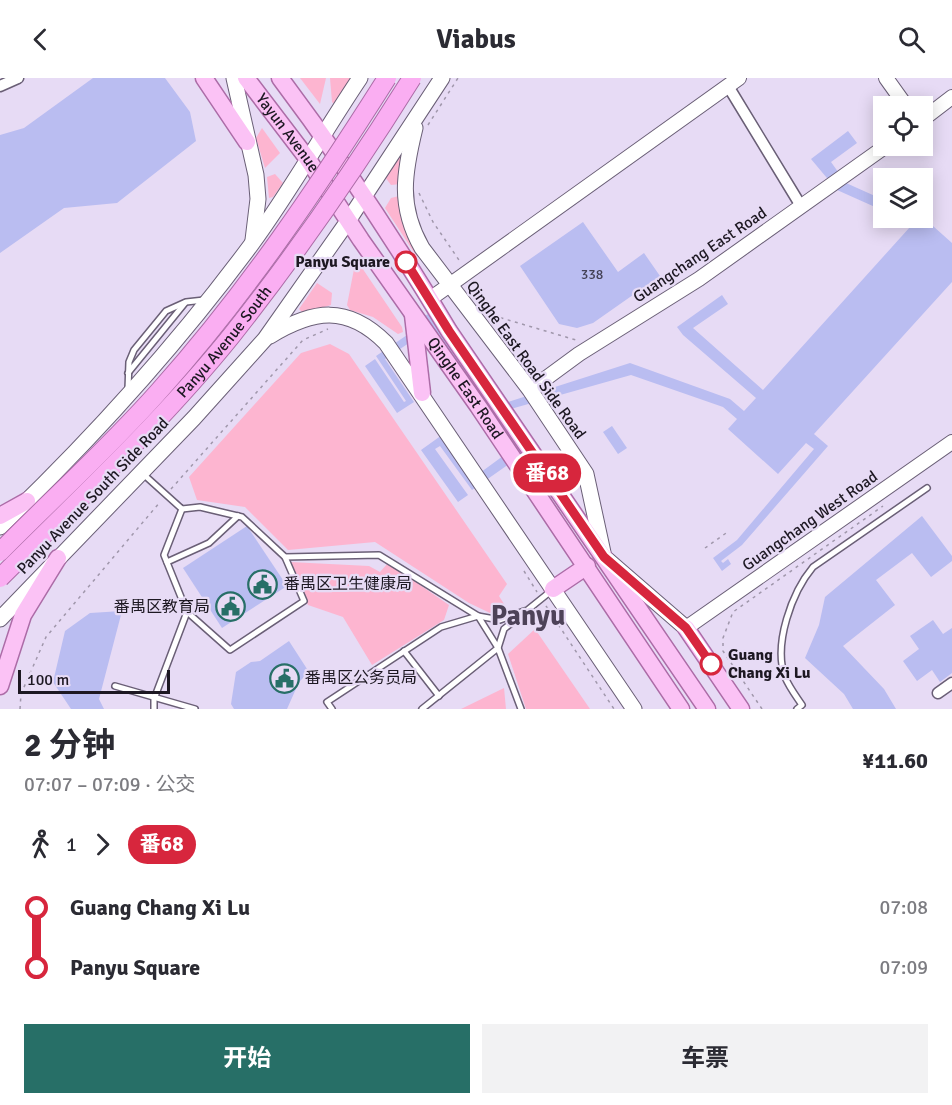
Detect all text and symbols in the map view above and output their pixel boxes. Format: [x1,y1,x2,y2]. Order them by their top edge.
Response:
icon: back [24,23,57,56]
text: Viabus [436,23,516,56]
icon: search [895,23,928,56]
street label: Yayun Avenue [251,89,324,176]
map controls [873,96,933,228]
button: locate [873,96,933,156]
button: layers [873,168,933,228]
street label: Guangchang East Road [629,203,771,307]
marker: Panyu Square [395,251,417,273]
place label: Panyu Square [295,252,390,272]
house number: 338 [581,266,603,283]
street label: Qinghe East Road Side Road [462,277,590,443]
street label: Panyu Avenue South [173,282,276,402]
street label: Qinghe East Road [423,333,507,443]
street label: Panyu Avenue South Side Road [13,414,173,578]
line badge: 番68 [512,454,582,492]
text: 番68 [525,460,569,486]
street label: Guangchang West Road [738,467,882,575]
public building icon: 番禺区卫生健康局 [247,568,279,600]
place label: 番禺区卫生健康局 [284,574,412,594]
public building icon: 番禺区教育局 [215,591,247,623]
place label: 番禺区教育局 [114,597,210,617]
district label: Panyu [491,599,565,633]
place label: Guang Chang Xi Lu [728,645,811,683]
marker: Guang Chang Xi Lu [700,653,722,675]
public building icon: 番禺区公务员局 [268,662,300,694]
scale bar [18,667,170,694]
place label: 番禺区公务员局 [305,668,417,688]
text: 100 m [27,670,69,690]
text: 2 分钟 [24,725,115,766]
text: ¥11.60 [862,747,928,774]
text: 07:07 – 07:09 · 公交 [24,772,195,797]
icon: walk [24,828,57,861]
icon: forward [86,828,119,861]
text: 番68 [140,831,184,857]
text: 1 [66,832,77,857]
text: Guang Chang Xi Lu [70,894,250,921]
text: 07:08 [879,895,928,920]
text: Panyu Square [70,954,200,981]
text: 07:09 [879,955,928,980]
button: 开始 [24,1024,470,1093]
button: 车票 [482,1024,928,1093]

